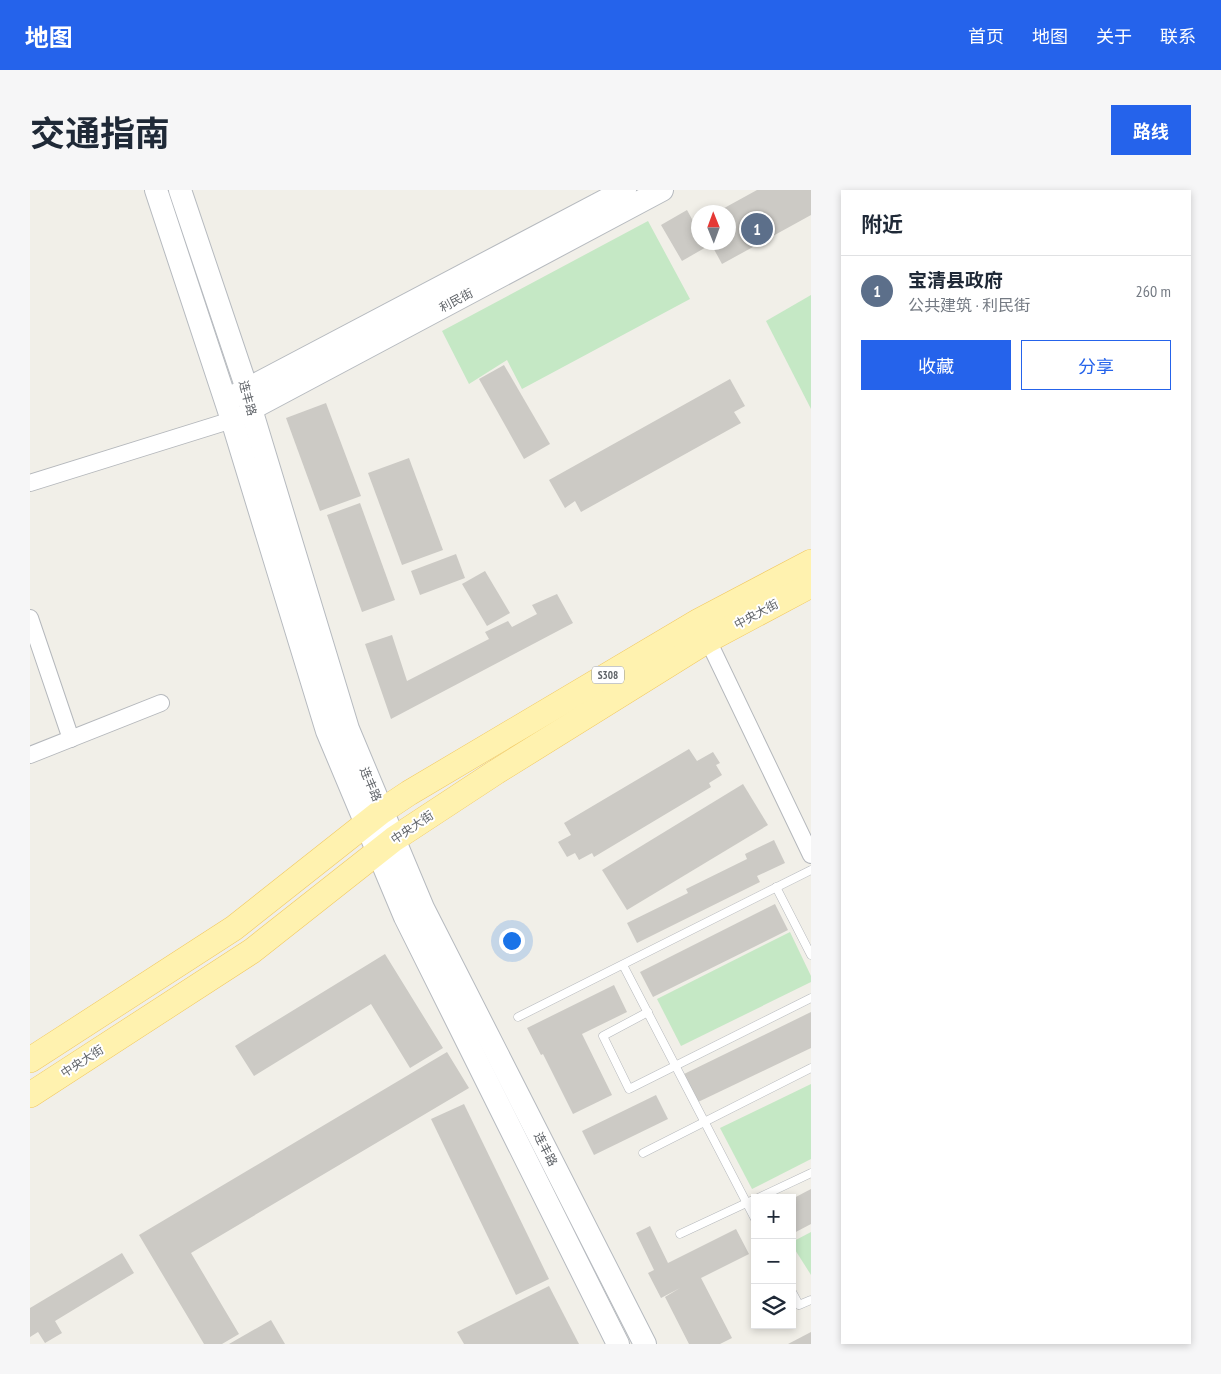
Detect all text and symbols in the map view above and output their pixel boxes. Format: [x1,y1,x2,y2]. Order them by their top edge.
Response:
text: 地图 [25,22,73,53]
text: 首页 [968,25,1004,48]
text: 地图 [1032,25,1068,48]
text: 关于 [1096,25,1132,48]
text: 联系 [1160,25,1196,48]
button: 路线 [1111,105,1191,155]
text: 交通指南 [30,110,170,156]
north arrow [691,205,736,250]
pin: 1 [741,210,773,248]
text: 附近 [861,211,903,238]
text: 宝清县政府 [908,268,1003,292]
text: 1 [873,281,881,301]
text: 260 m [1136,281,1171,301]
street label: 利民街 [437,285,475,315]
text: 公共建筑 · 利民街 [908,295,1030,315]
button: 收藏 [861,340,1011,390]
button: 分享 [1021,340,1171,390]
street label: 连丰路 [236,379,260,417]
street label: 中央大街 [731,596,781,632]
road number: S308 [592,666,624,684]
street label: 连丰路 [357,764,385,804]
street label: 中央大街 [388,807,436,847]
your location [499,928,525,954]
street label: 中央大街 [58,1042,106,1080]
street label: 连丰路 [531,1130,561,1168]
map controls [751,1194,796,1329]
button: + [751,1194,796,1239]
button: − [751,1239,796,1284]
button: layers [751,1284,796,1329]

